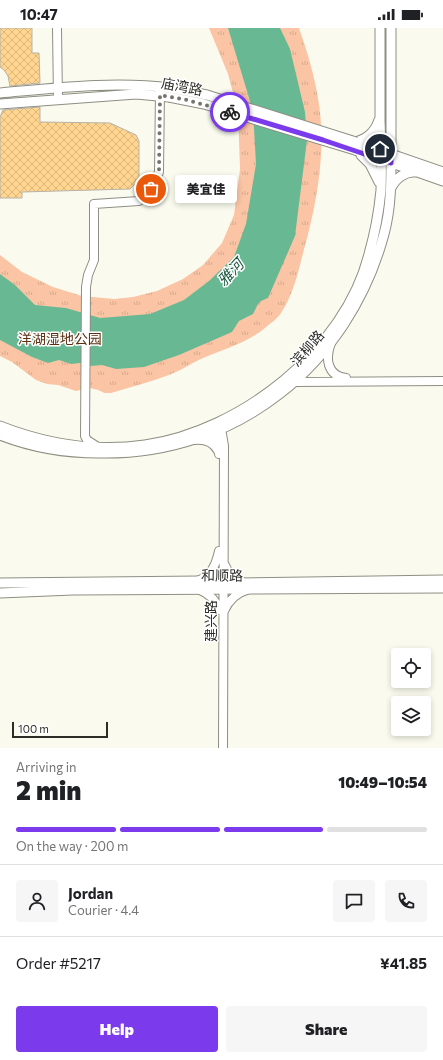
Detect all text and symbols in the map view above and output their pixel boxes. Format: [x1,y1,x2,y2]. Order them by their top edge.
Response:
text: 10:47 [20,5,58,23]
street label: 庙湾路 [160,74,204,98]
courier [210,92,250,132]
icon: bike [219,101,241,123]
pin [363,132,397,166]
icon: home [369,138,391,160]
pin [134,172,168,206]
callout: 美宜佳 [175,175,237,203]
icon: bag [140,178,162,200]
text: 美宜佳 [186,181,226,197]
water label: 雅河 [213,253,249,289]
street label: 滨柳路 [287,327,327,369]
park label: 洋湖湿地公园 [18,330,102,347]
street label: 和顺路 [201,566,243,584]
street label: 建兴路 [202,600,219,642]
map controls [391,648,431,736]
button: locate [391,648,431,688]
button: layers [391,696,431,736]
scale bar [12,720,108,739]
text: 100 m [18,722,49,735]
text: Arriving in [16,759,76,775]
text: 10:49–10:54 [338,773,427,791]
text: 2 min [16,774,81,805]
text: On the way · 200 m [16,838,128,854]
button: person [16,880,58,922]
button: chat [333,880,375,922]
button: phone [385,880,427,922]
text: Jordan [68,884,113,902]
text: Courier · 4.4 [68,902,139,918]
text: Order #5217 [16,954,101,972]
text: ¥41.85 [380,954,427,972]
button: Help [16,1006,218,1052]
button: Share [226,1006,427,1052]

